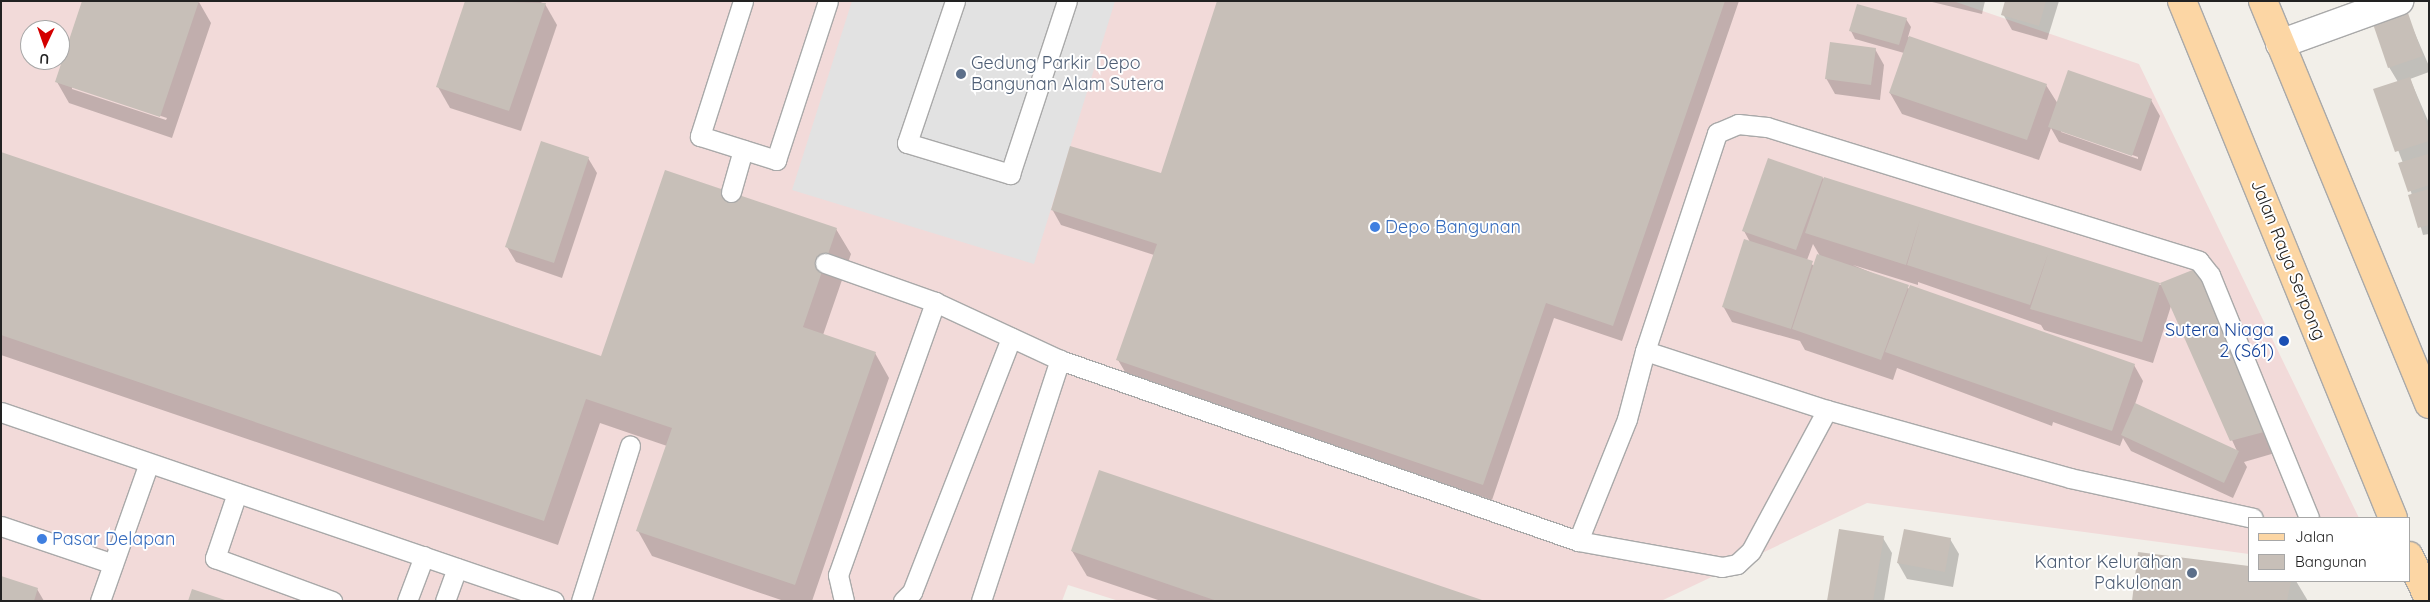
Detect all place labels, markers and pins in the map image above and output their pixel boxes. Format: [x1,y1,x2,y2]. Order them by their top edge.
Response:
place label: Gedung Parkir Depo Bangunan Alam Sutera [971,53,1164,96]
marker: Gedung Parkir Depo Bangunan Alam Sutera [955,68,967,80]
place label: Depo Bangunan [1385,216,1521,238]
marker: Depo Bangunan [1369,221,1381,233]
place label: Sutera Niaga 2 (S61) [2165,320,2274,362]
marker: Sutera Niaga 2 (S61) [2278,335,2290,347]
place label: Pasar Delapan [52,528,175,550]
marker: Pasar Delapan [36,533,48,545]
place label: Kantor Kelurahan Pakulonan [2034,552,2182,594]
marker: Kantor Kelurahan Pakulonan [2186,567,2198,579]

